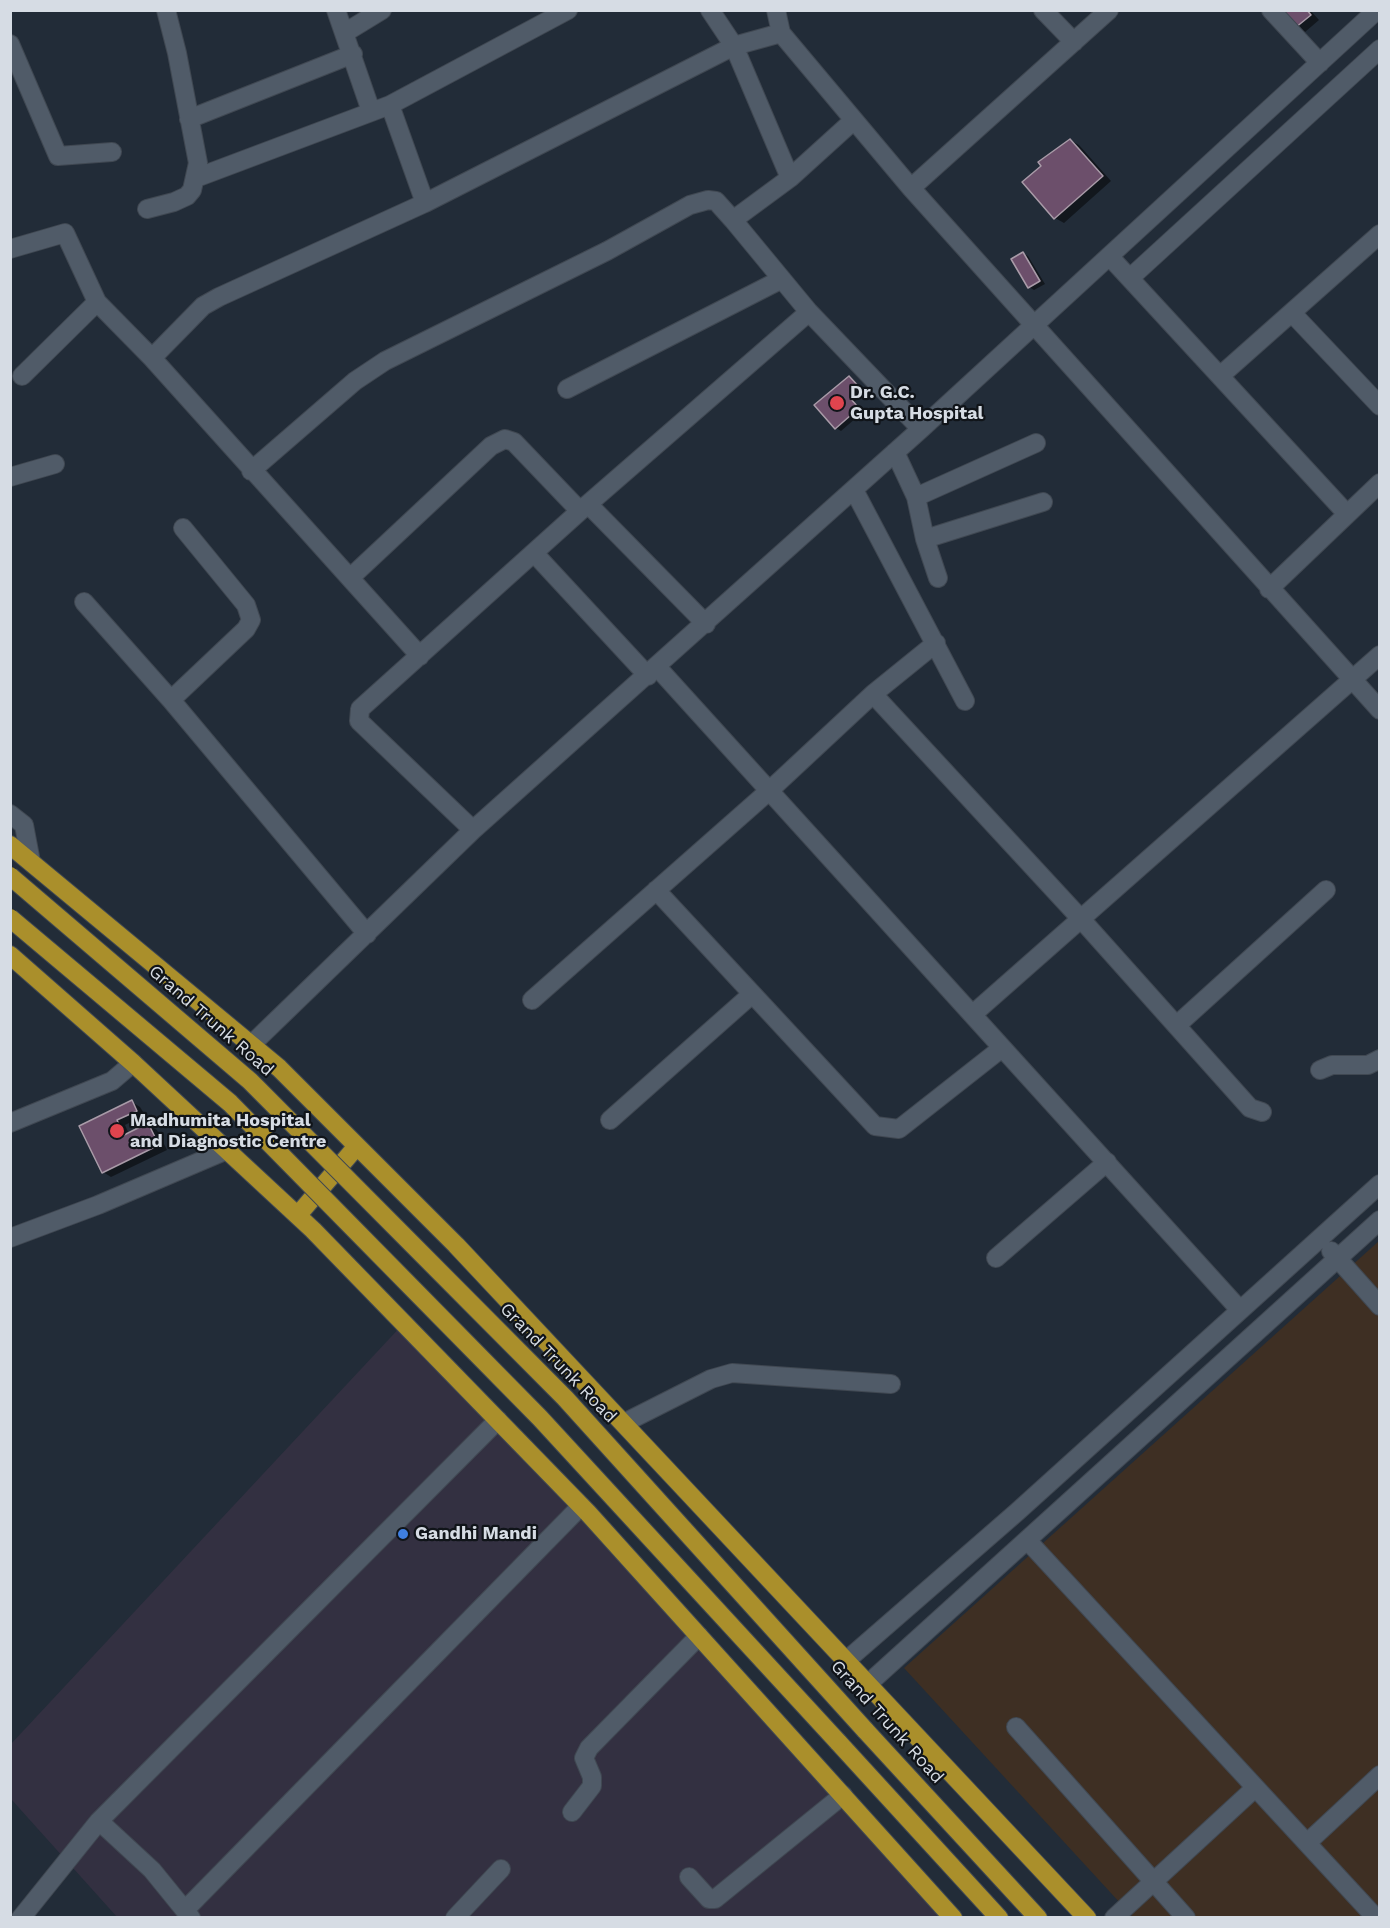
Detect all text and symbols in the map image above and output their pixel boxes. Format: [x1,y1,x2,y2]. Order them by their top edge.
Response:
place label: Dr. G.C. Gupta Hospital [850,382,983,424]
marker: Dr. G.C. Gupta Hospital [828,394,846,412]
street label: Grand Trunk Road [144,961,278,1081]
place label: Madhumita Hospital and Diagnostic Centre [130,1110,326,1152]
marker: Madhumita Hospital and Diagnostic Centre [108,1122,126,1140]
street label: Grand Trunk Road [495,1299,621,1427]
place label: Gandhi Mandi [415,1523,537,1545]
marker: Gandhi Mandi [396,1527,410,1541]
street label: Grand Trunk Road [826,1656,948,1788]

